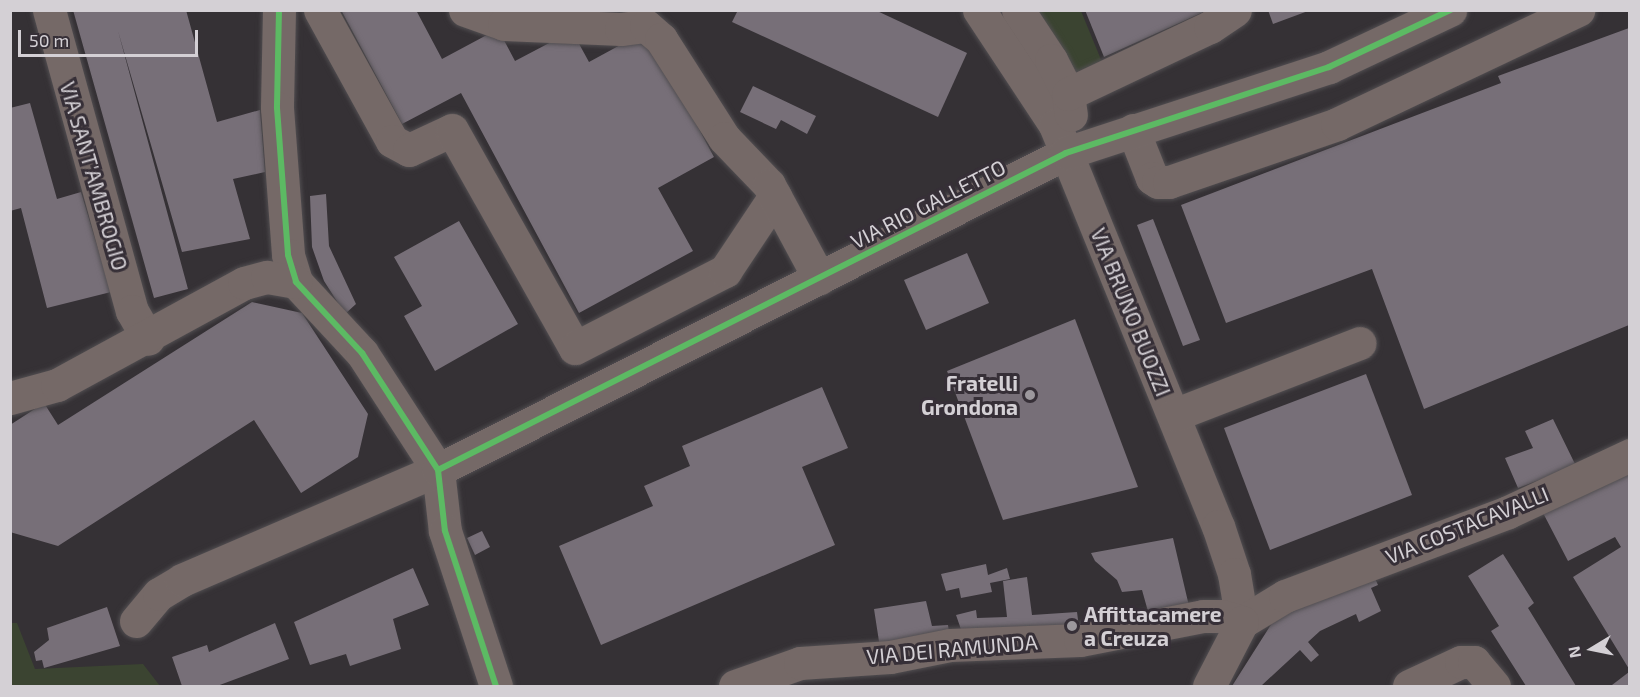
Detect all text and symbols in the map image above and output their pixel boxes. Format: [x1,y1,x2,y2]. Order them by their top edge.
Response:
scale bar [21,18,201,56]
text: 50 m [29,29,69,51]
street label: VIA SANT'AMBROGIO [55,78,133,274]
street label: VIA RIO GALLETTO [846,154,1010,254]
street label: VIA BRUNO BUOZZI [1086,224,1176,400]
place label: Fratelli Grondona [921,370,1018,420]
marker: Fratelli Grondona [1023,388,1037,402]
street label: VIA COSTACAVALLI [1382,481,1552,569]
place label: Affittacamere a Creuza [1084,601,1222,651]
marker: Affittacamere a Creuza [1065,619,1079,633]
north arrow [1562,619,1622,679]
street label: VIA DEI RAMUNDA [865,629,1039,669]
text: N [1563,645,1584,660]

